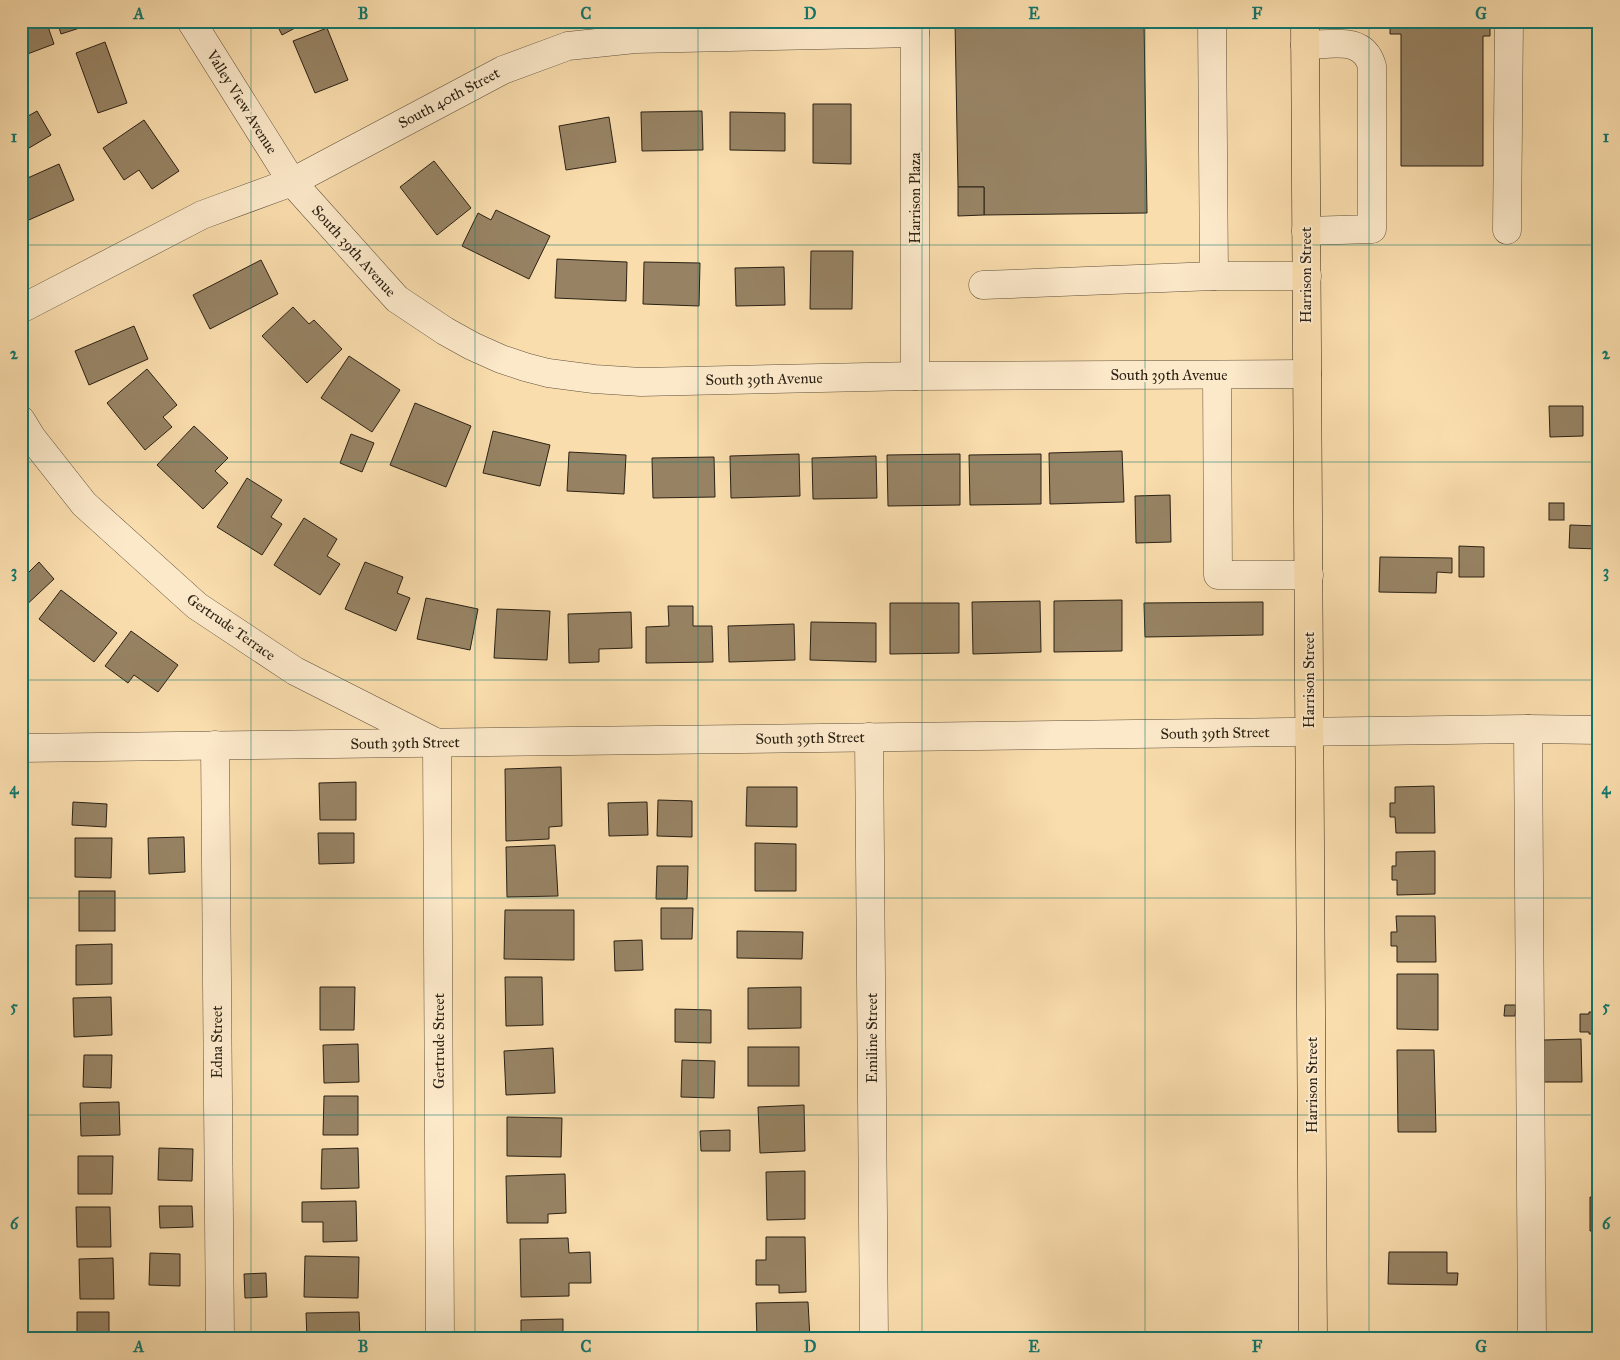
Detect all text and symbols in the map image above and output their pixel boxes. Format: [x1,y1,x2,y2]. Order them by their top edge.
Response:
text: A [133,4,145,23]
text: B [358,4,368,23]
text: C [581,4,592,23]
text: D [804,4,817,23]
text: E [1028,4,1040,23]
text: F [1252,4,1263,23]
text: G [1475,4,1487,23]
street label: Valley View Avenue [202,46,281,157]
street label: South 40th Street [395,63,503,132]
text: 1 [11,127,18,146]
text: 1 [1603,127,1610,146]
street label: Harrison Plaza [906,152,924,244]
street label: South 39th Avenue [308,201,400,301]
street label: Harrison Street [1297,226,1315,323]
text: 2 [10,344,19,363]
text: 2 [1602,344,1611,363]
street label: South 39th Avenue [1110,366,1228,384]
street label: South 39th Avenue [705,369,823,389]
text: 3 [11,562,17,582]
text: 3 [1603,562,1609,582]
street label: Gertrude Terrace [183,590,279,664]
street label: Harrison Street [1300,631,1318,728]
street label: South 39th Street [1160,723,1271,743]
street label: South 39th Street [755,728,866,748]
street label: South 39th Street [350,733,461,753]
text: 4 [10,779,20,799]
text: 4 [1602,779,1612,799]
street label: Gertrude Street [430,992,448,1089]
street label: Emiline Street [863,992,881,1083]
text: 5 [10,997,18,1016]
text: 5 [1602,997,1610,1016]
street label: Edna Street [208,1005,226,1079]
street label: Harrison Street [1303,1036,1321,1133]
text: 6 [10,1214,19,1233]
text: 6 [1602,1214,1611,1233]
text: A [133,1337,145,1356]
text: B [358,1337,368,1356]
text: C [581,1337,592,1356]
text: D [804,1337,817,1356]
text: E [1028,1337,1040,1356]
text: F [1252,1337,1263,1356]
text: G [1475,1337,1487,1356]

